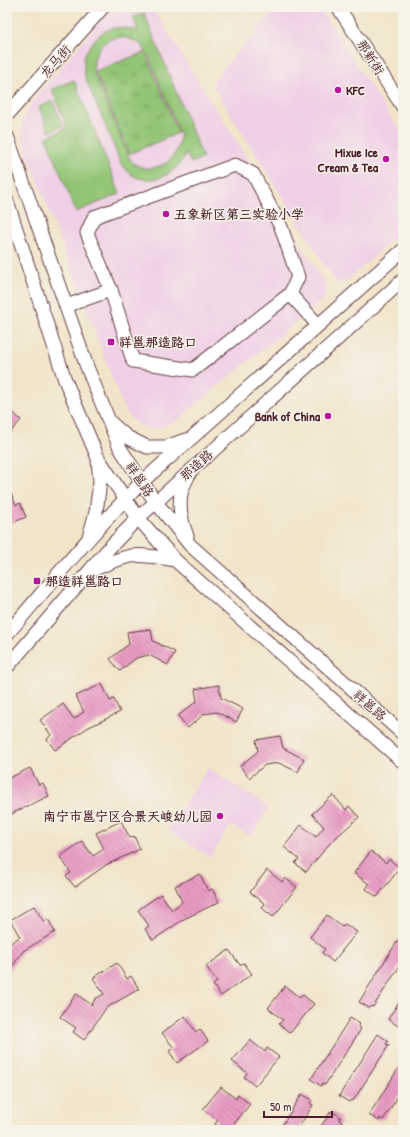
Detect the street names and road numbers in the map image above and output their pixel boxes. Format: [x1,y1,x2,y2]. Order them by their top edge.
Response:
street label: 那新街 [353,36,389,78]
street label: 龙马街 [35,40,75,82]
street label: 那造路 [175,445,217,485]
street label: 祥邕路 [122,458,158,500]
street label: 祥邕路 [349,685,391,725]

